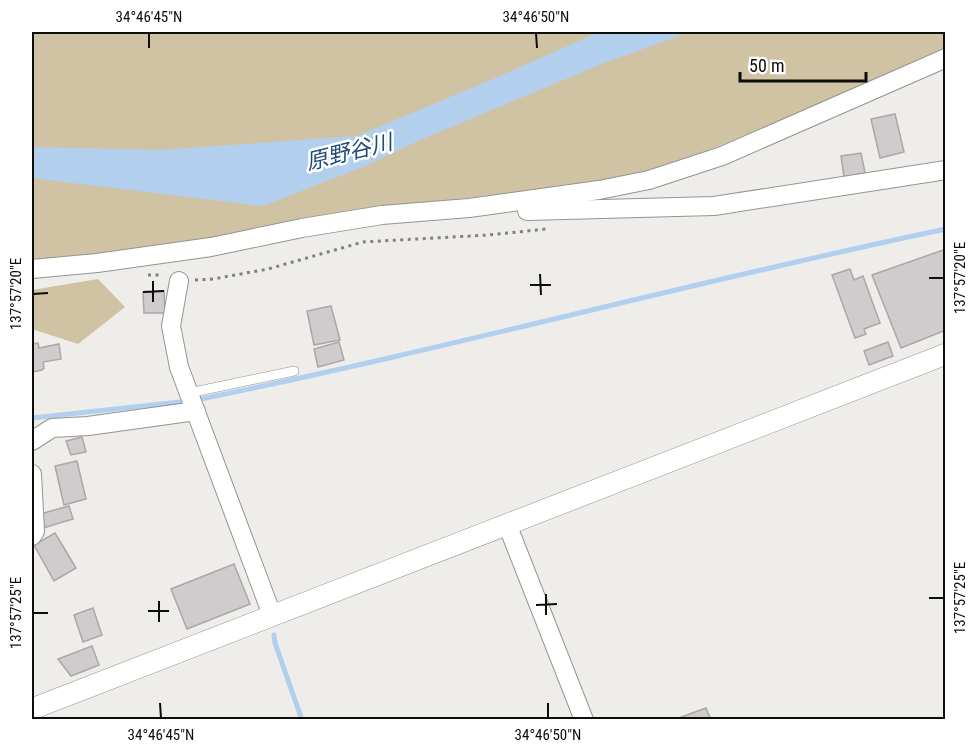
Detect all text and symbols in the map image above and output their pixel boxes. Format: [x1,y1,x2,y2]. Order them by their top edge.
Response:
text: 34°46'45"N [116,8,182,26]
text: 34°46'50"N [503,8,569,26]
scale bar [740,45,866,83]
text: 50 m [749,55,784,76]
water label: 原野谷川 [303,129,397,175]
text: 137°57'20"E [951,242,969,314]
text: 137°57'20"E [7,258,25,330]
text: 137°57'25"E [951,562,969,634]
text: 137°57'25"E [7,577,25,649]
text: 34°46'45"N [128,726,194,744]
text: 34°46'50"N [515,726,581,744]

